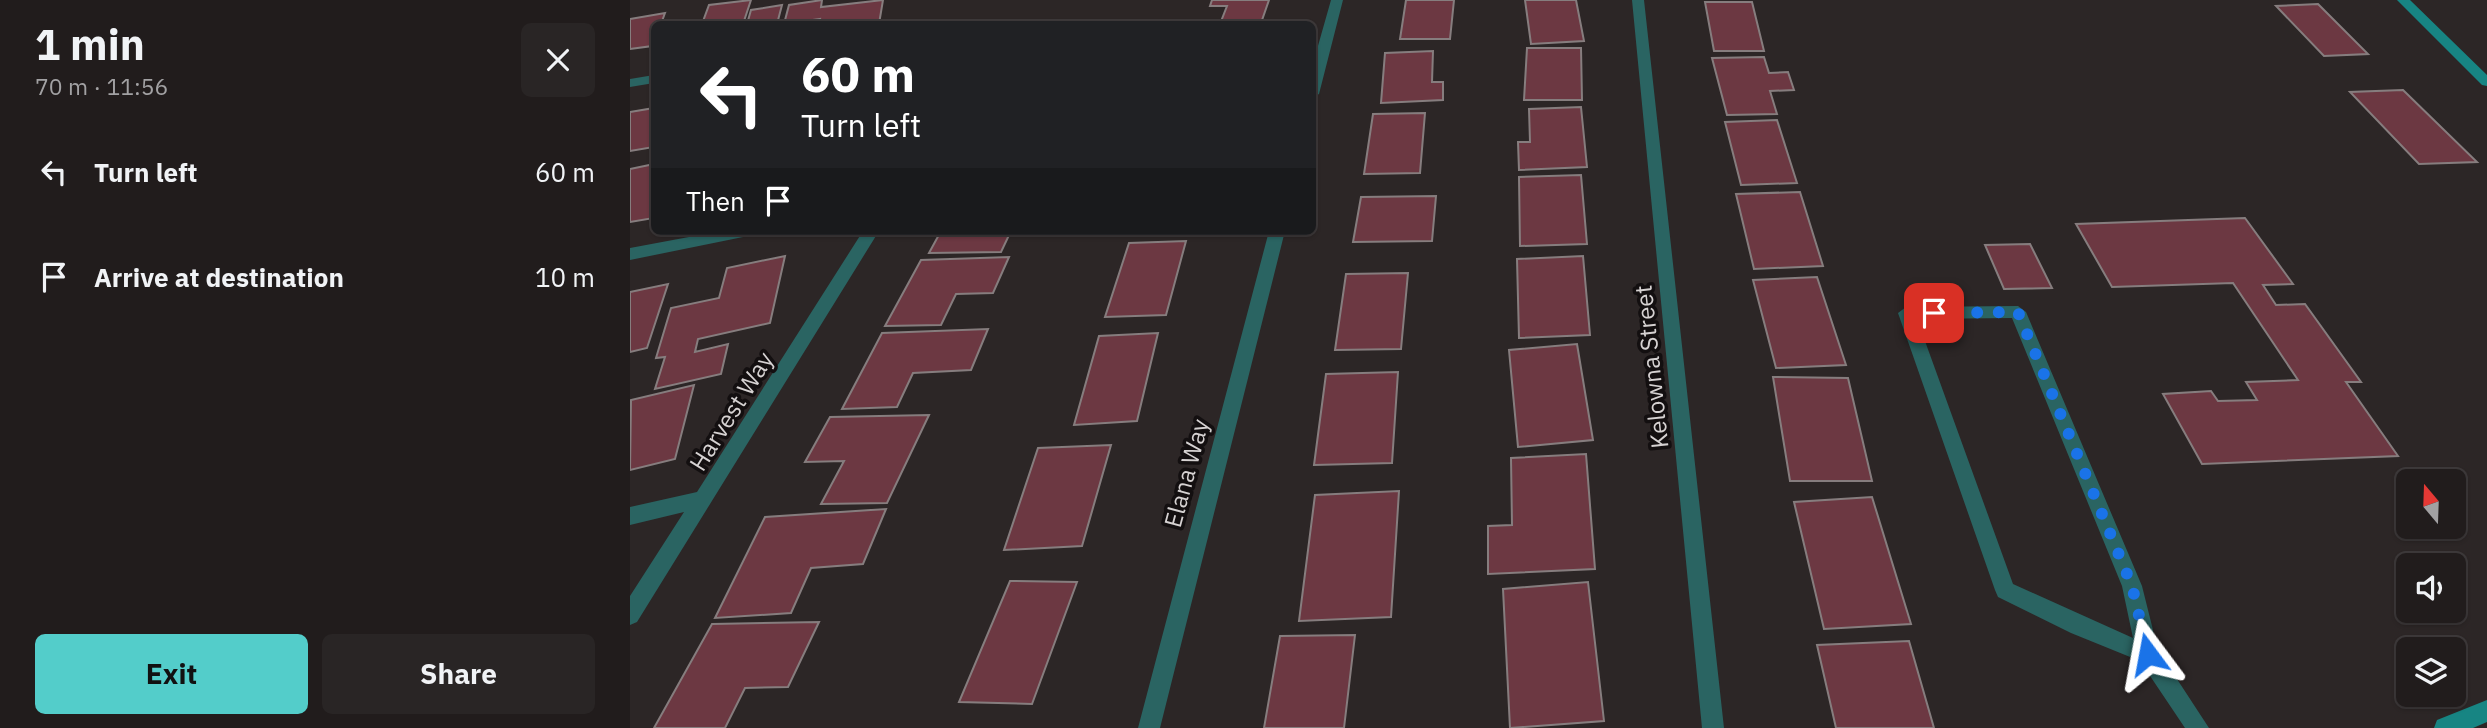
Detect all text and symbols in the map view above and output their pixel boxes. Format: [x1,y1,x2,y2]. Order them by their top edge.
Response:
text: 1 min [35,17,145,72]
button: close [521,23,595,97]
text: 60 m [801,42,915,105]
icon: left [686,49,777,140]
text: 70 m · 11:56 [35,71,168,101]
text: Turn left [801,104,921,146]
icon: left [35,153,73,191]
text: Turn left [94,155,197,189]
text: 60 m [535,155,595,189]
icon: arrive [759,182,797,220]
text: Then [686,184,745,218]
icon: arrive [35,258,73,296]
text: Arrive at destination [94,260,344,294]
text: 10 m [535,260,595,294]
pin [1904,283,1964,343]
street label: Kelowna Street [1627,284,1675,450]
icon: arrive [1915,294,1953,332]
street label: Harvest Way [682,345,780,477]
street label: Elana Way [1156,415,1216,531]
north arrow [2396,469,2466,539]
map controls [2396,469,2466,707]
button: sound [2396,553,2466,623]
position arrow [2111,617,2185,691]
button: Exit [35,634,308,714]
button: Share [322,634,595,714]
button: layers [2396,637,2466,707]

